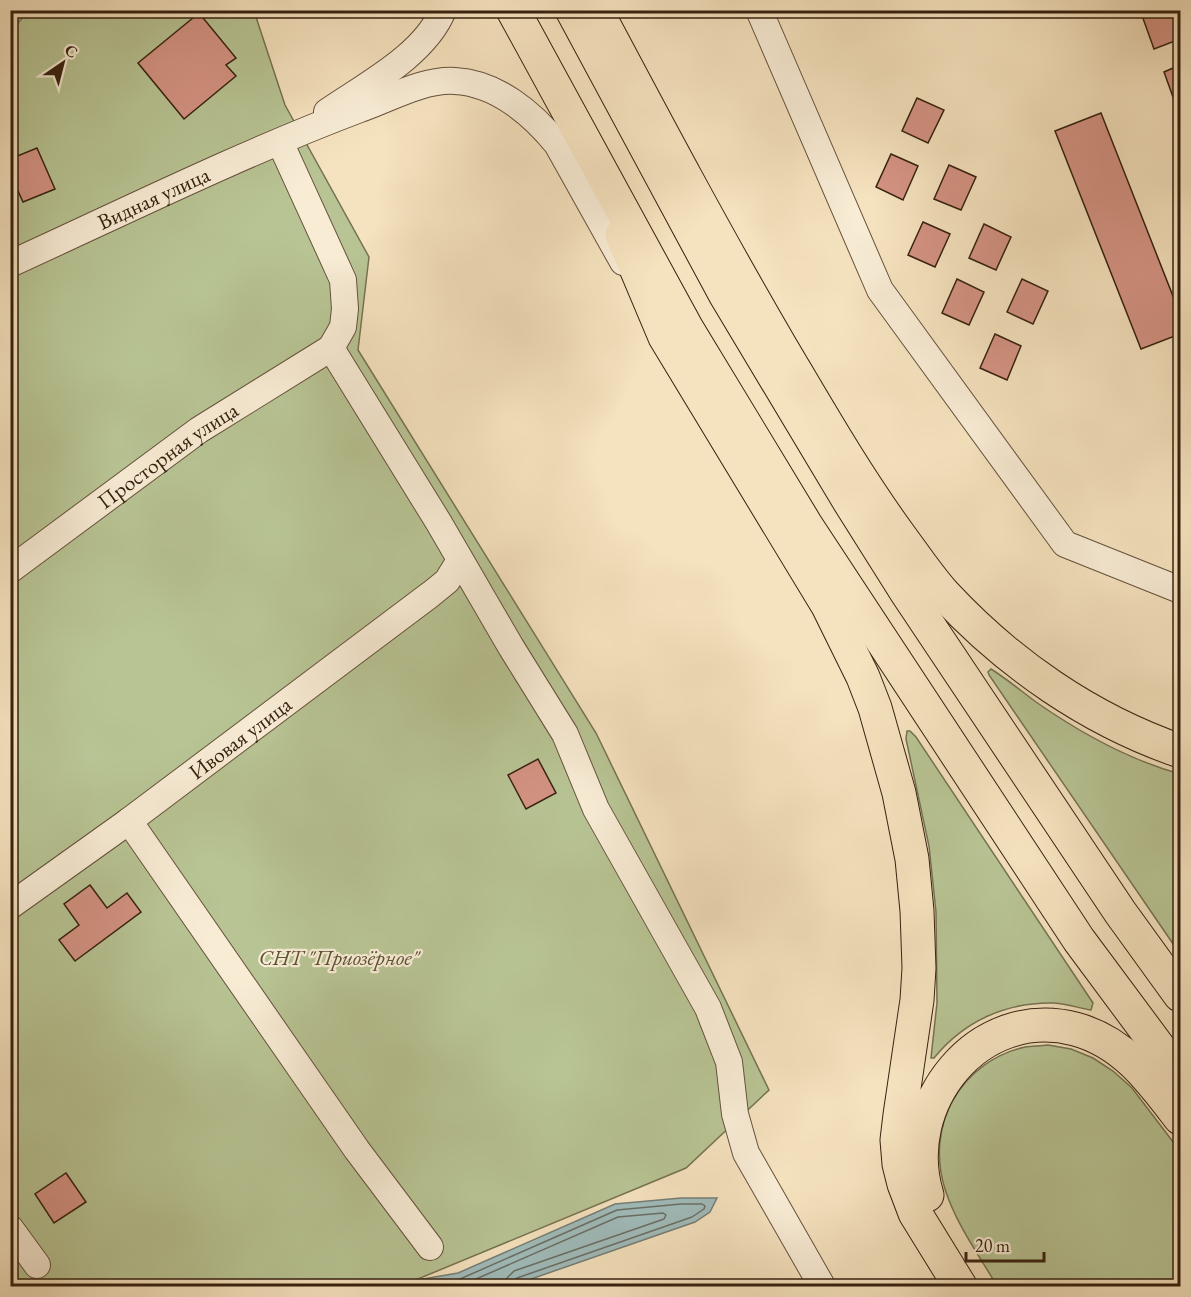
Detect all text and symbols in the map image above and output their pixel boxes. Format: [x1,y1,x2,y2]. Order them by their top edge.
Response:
north arrow [33,33,93,93]
text: С [61,39,82,63]
street label: Видная улица [93,159,214,236]
street label: Просторная улица [91,395,244,515]
street label: Ивовая улица [183,689,297,786]
park label: СНТ "Приозёрное" [259,943,422,972]
scale bar [966,1225,1044,1263]
text: 20 m [975,1234,1010,1257]

